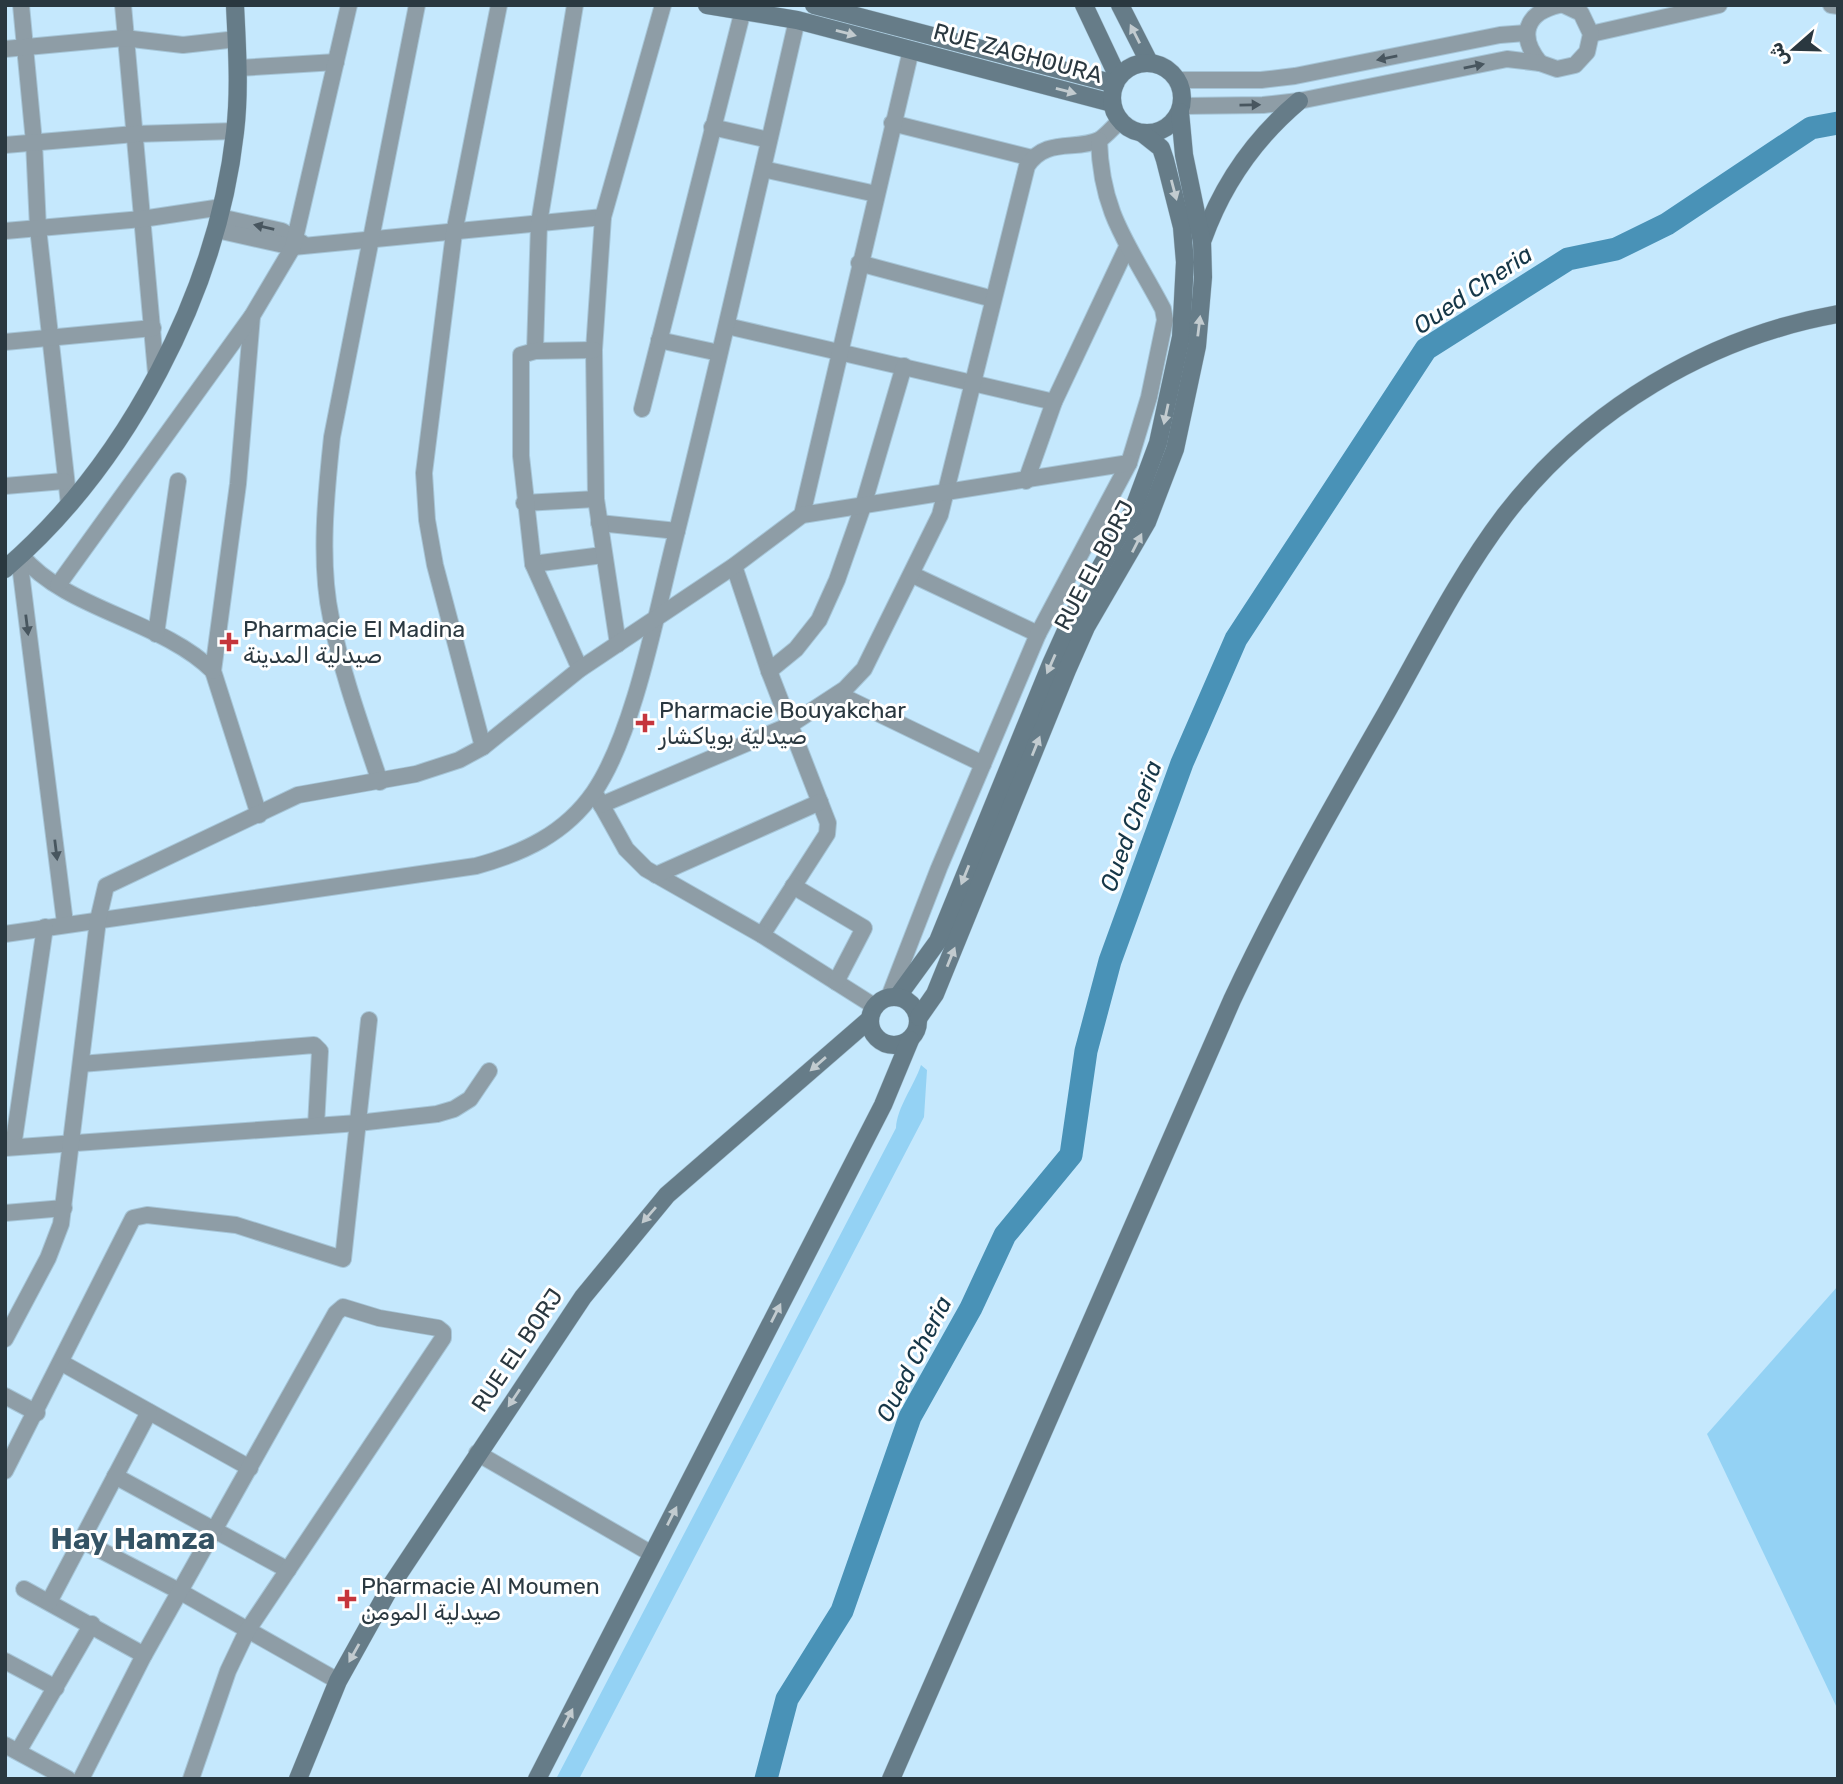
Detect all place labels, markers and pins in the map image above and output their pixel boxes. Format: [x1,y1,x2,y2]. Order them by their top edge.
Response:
place label: Pharmacie El Madina صيدلية المدينة [243,615,465,669]
marker: Pharmacie El Madina صيدلية المدينة [221,634,237,650]
place label: Pharmacie Bouyakchar صيدلية بوياكشار [657,696,906,750]
marker: Pharmacie Bouyakchar صيدلية بوياكشار [637,715,653,731]
place label: Pharmacie Al Moumen صيدلية المومن [361,1572,600,1626]
marker: Pharmacie Al Moumen صيدلية المومن [339,1591,355,1607]

